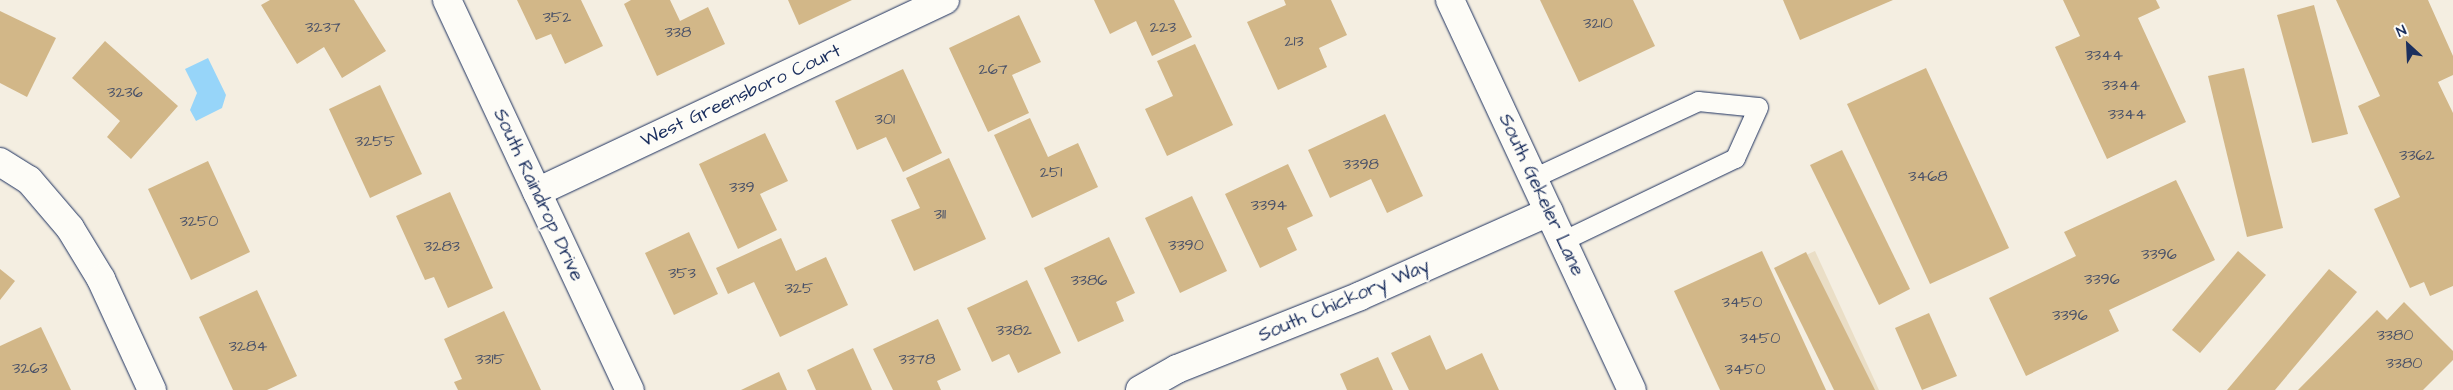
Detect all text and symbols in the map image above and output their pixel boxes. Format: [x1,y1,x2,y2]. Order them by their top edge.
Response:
house number: 352 [543,7,571,27]
house number: 3210 [1583,13,1613,33]
house number: 3237 [305,17,341,37]
house number: 223 [1150,17,1176,37]
north arrow [2383,20,2433,70]
text: N [2393,20,2410,42]
house number: 338 [665,22,691,42]
house number: 213 [1284,31,1304,51]
street label: West Greensboro Court [637,40,845,152]
house number: 3344 [2085,45,2123,65]
house number: 267 [978,59,1008,79]
house number: 3344 [2102,75,2140,95]
house number: 3236 [107,82,143,102]
house number: 3344 [2108,104,2146,124]
street label: South Raindrop Drive [488,105,588,285]
house number: 301 [875,109,895,129]
street label: South Gekeler Lane [1493,110,1589,280]
house number: 3255 [355,131,395,151]
house number: 3362 [2399,145,2435,165]
house number: 3398 [1343,154,1379,174]
house number: 251 [1040,162,1062,182]
house number: 3468 [1908,166,1948,186]
house number: 339 [729,177,755,197]
house number: 3394 [1251,195,1287,215]
house number: 311 [934,204,946,224]
house number: 3250 [180,211,218,231]
house number: 3390 [1168,235,1204,255]
house number: 3283 [424,236,460,256]
house number: 3396 [2141,244,2177,264]
street label: South Chickory Way [1255,255,1433,347]
house number: 353 [668,263,696,283]
house number: 3396 [2084,269,2120,289]
house number: 3386 [1071,270,1107,290]
house number: 325 [785,278,813,298]
house number: 3450 [1722,292,1762,312]
house number: 3396 [2052,305,2088,325]
house number: 3382 [996,320,1032,340]
house number: 3380 [2377,325,2413,345]
house number: 3450 [1740,328,1780,348]
house number: 3284 [229,336,267,356]
house number: 3315 [475,349,505,369]
house number: 3378 [899,349,935,369]
house number: 3380 [2386,353,2422,373]
house number: 3263 [12,358,48,378]
house number: 3450 [1725,359,1765,379]

